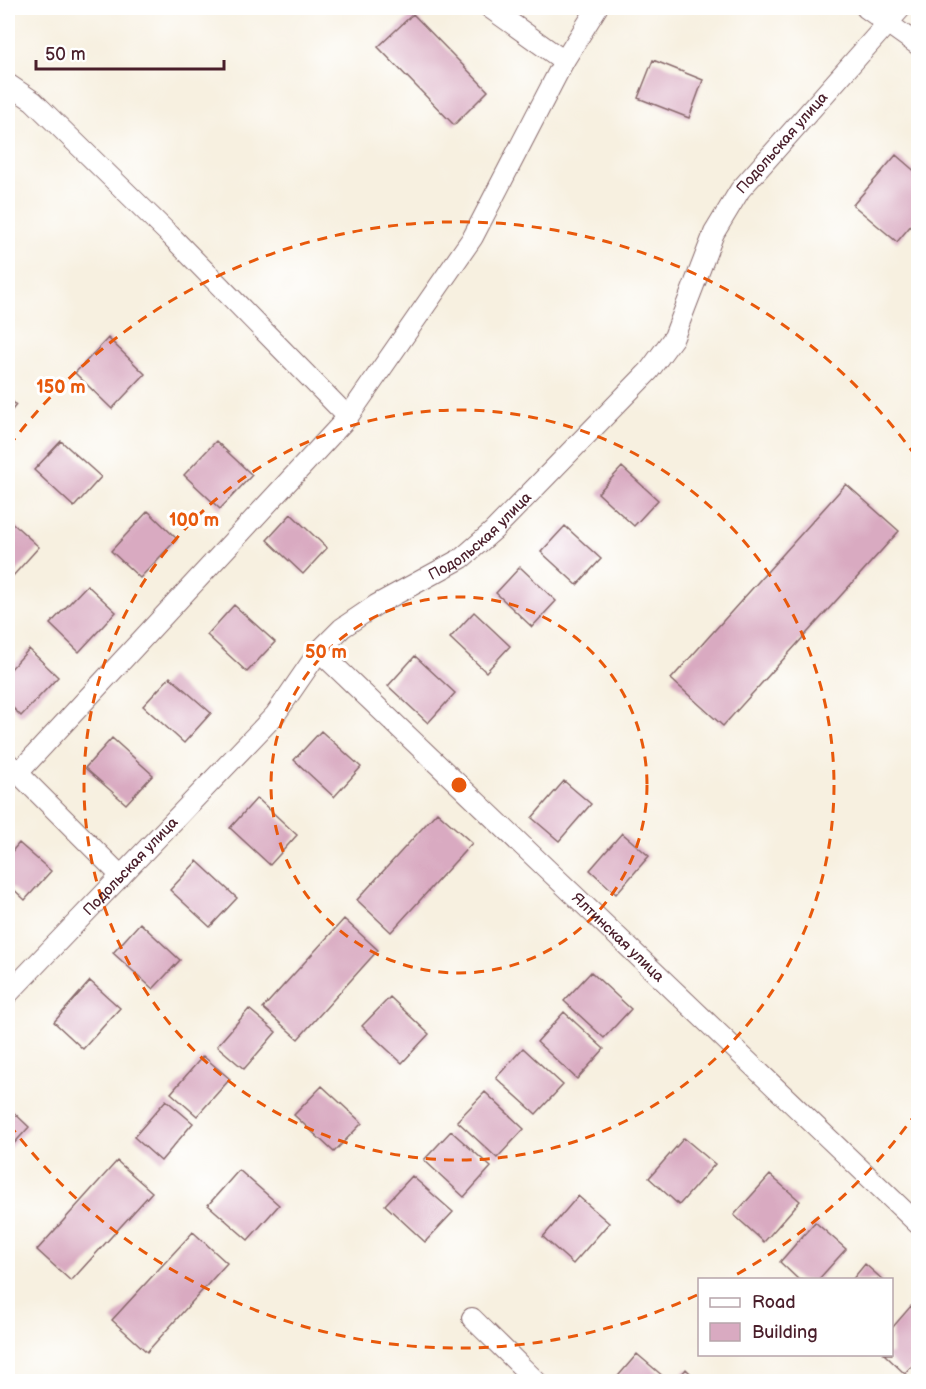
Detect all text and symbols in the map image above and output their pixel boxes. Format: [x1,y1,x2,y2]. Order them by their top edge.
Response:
scale bar [36,33,224,71]
text: 50 m [45,44,86,65]
street label: Подольская улица [732,88,832,197]
text: 150 m [36,377,86,398]
street label: Подольская улица [425,488,536,584]
text: 100 m [169,510,219,531]
text: 50 m [305,642,347,663]
centre of rings [449,775,469,795]
street label: Подольская улица [79,813,182,919]
street label: Ялтинская улица [568,889,668,986]
legend [698,1278,893,1356]
text: Road [752,1292,796,1313]
text: Building [752,1322,818,1343]

